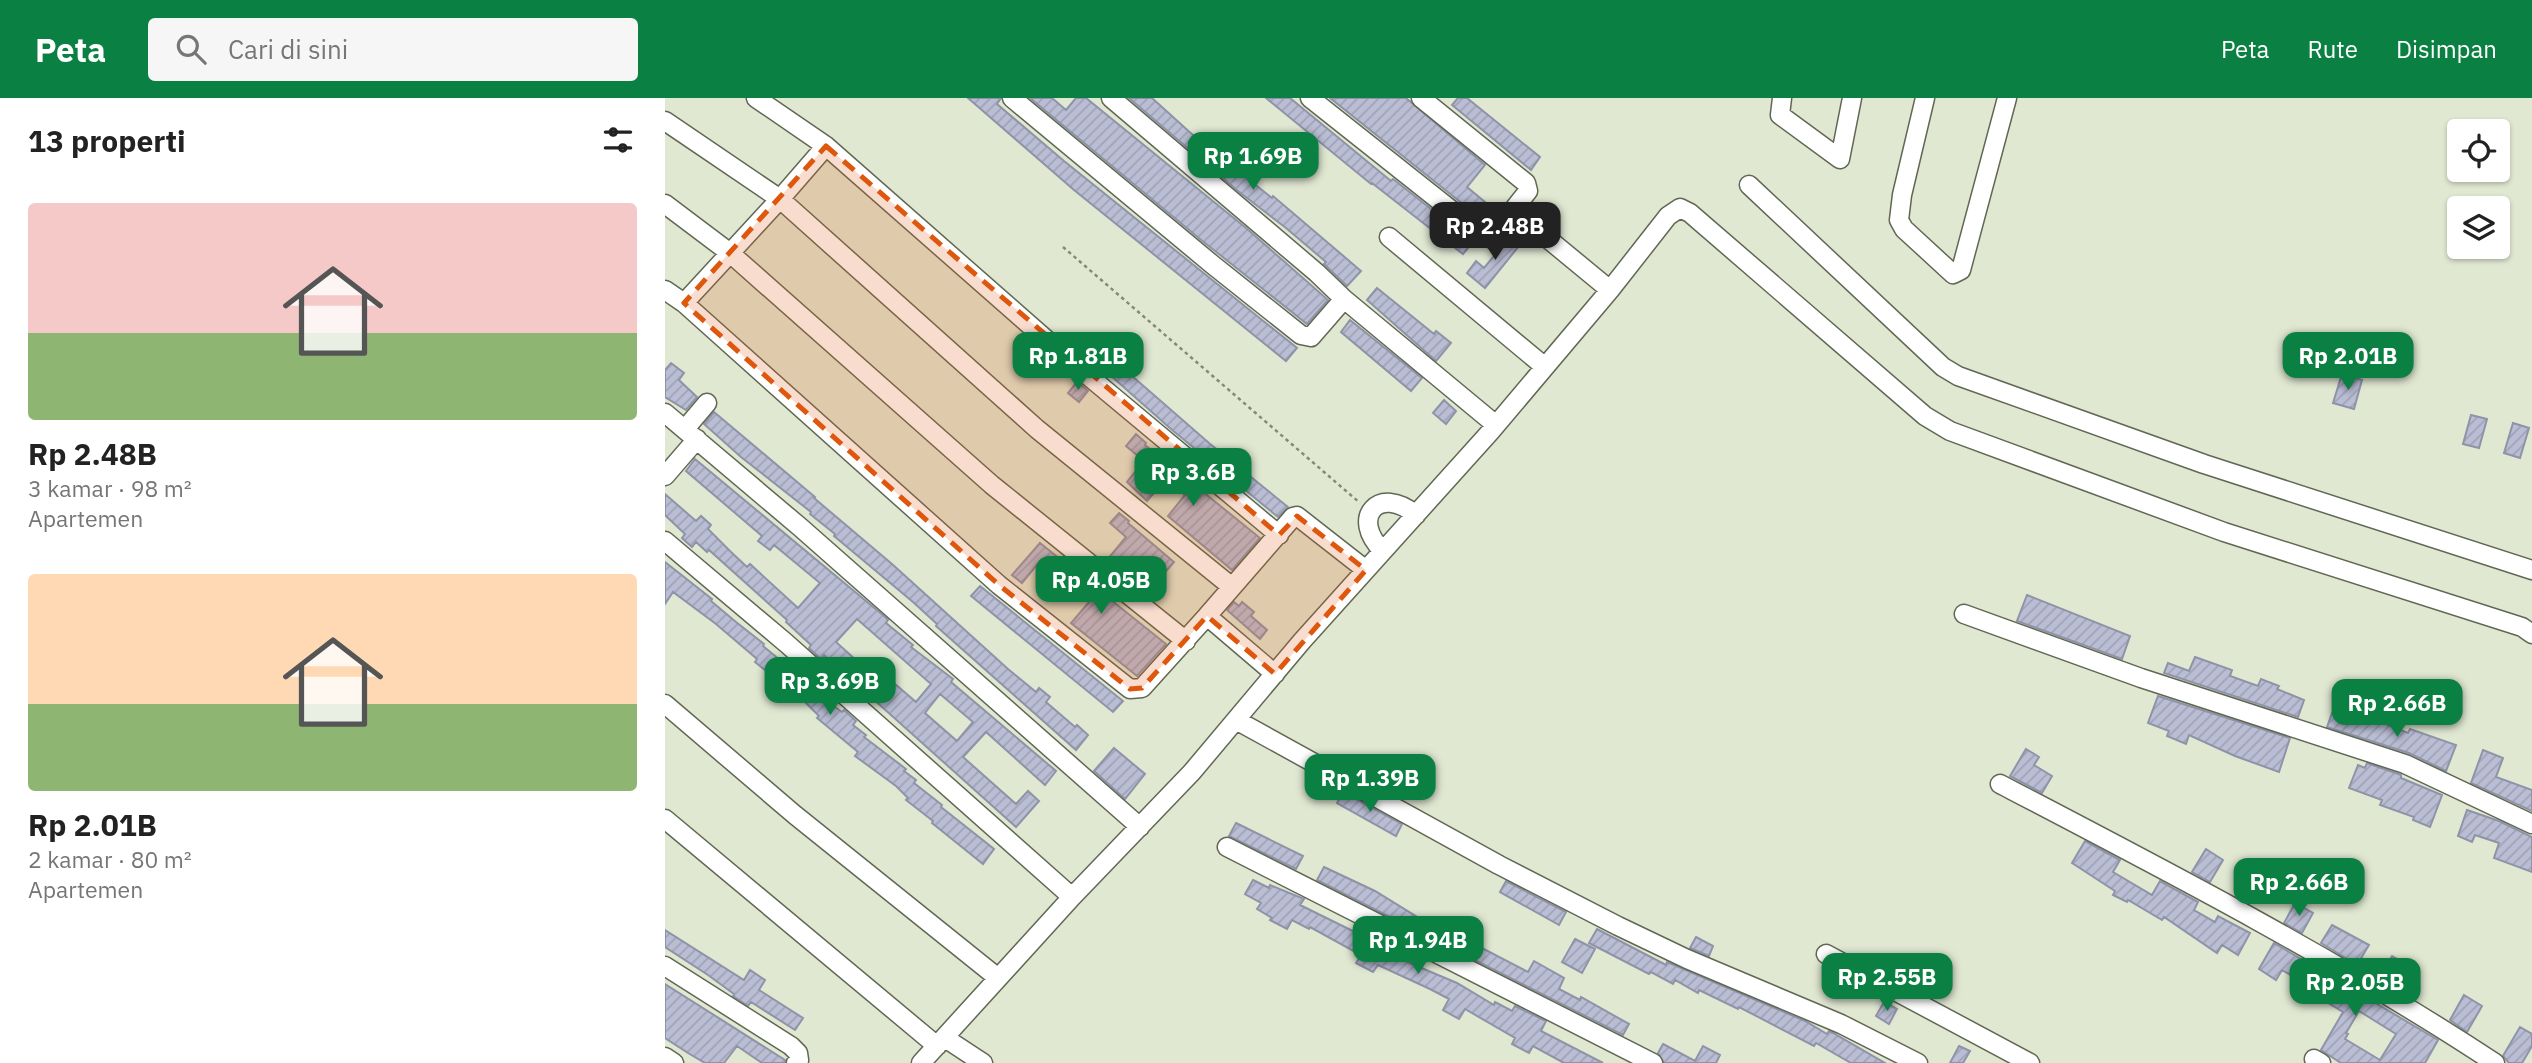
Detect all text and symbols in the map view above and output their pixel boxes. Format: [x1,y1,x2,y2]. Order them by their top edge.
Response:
search box [148,18,638,81]
text: Peta [35,28,106,71]
icon: search [172,30,210,68]
text: Cari di sini [228,32,348,66]
text: Peta [2221,33,2269,65]
text: Rute [2307,33,2358,65]
text: Disimpan [2396,33,2497,65]
map controls [2447,119,2510,259]
button: locate [2447,119,2510,182]
text: 13 properti [28,121,186,160]
icon: filters [599,121,637,159]
pin: Rp 1.69B [1181,132,1325,192]
text: Rp 1.69B [1204,140,1302,170]
button: layers [2447,196,2510,259]
pin: Rp 2.48B [1423,202,1567,262]
text: Rp 2.48B [1446,210,1544,240]
icon: home [270,248,396,374]
pin: Rp 1.81B [1006,332,1150,392]
pin: Rp 2.01B [2276,332,2420,392]
text: Rp 1.81B [1029,340,1127,370]
text: Rp 2.01B [2299,340,2397,370]
text: Rp 2.48B [28,434,157,473]
pin: Rp 3.6B [1128,448,1258,508]
text: Rp 3.6B [1151,456,1236,486]
text: 3 kamar · 98 m² [28,473,192,503]
text: Apartemen [28,503,143,533]
pin: Rp 4.05B [1029,556,1173,616]
text: Rp 4.05B [1052,564,1150,594]
icon: home [270,619,396,745]
pin: Rp 3.69B [758,658,902,717]
text: Rp 3.69B [781,665,879,695]
pin: Rp 2.66B [2325,680,2469,739]
text: Rp 2.66B [2348,687,2446,717]
pin: Rp 1.39B [1298,754,1442,814]
text: Rp 1.39B [1321,762,1419,792]
text: Rp 2.01B [28,805,157,844]
text: 2 kamar · 80 m² [28,844,192,874]
pin: Rp 2.66B [2227,858,2371,918]
text: Rp 2.66B [2250,866,2348,896]
text: Apartemen [28,874,143,904]
pin: Rp 1.94B [1346,916,1490,976]
text: Rp 1.94B [1369,924,1467,954]
pin: Rp 2.55B [1815,954,1959,1013]
pin: Rp 2.05B [2283,958,2427,1018]
text: Rp 2.55B [1838,961,1936,991]
text: Rp 2.05B [2306,966,2404,996]

